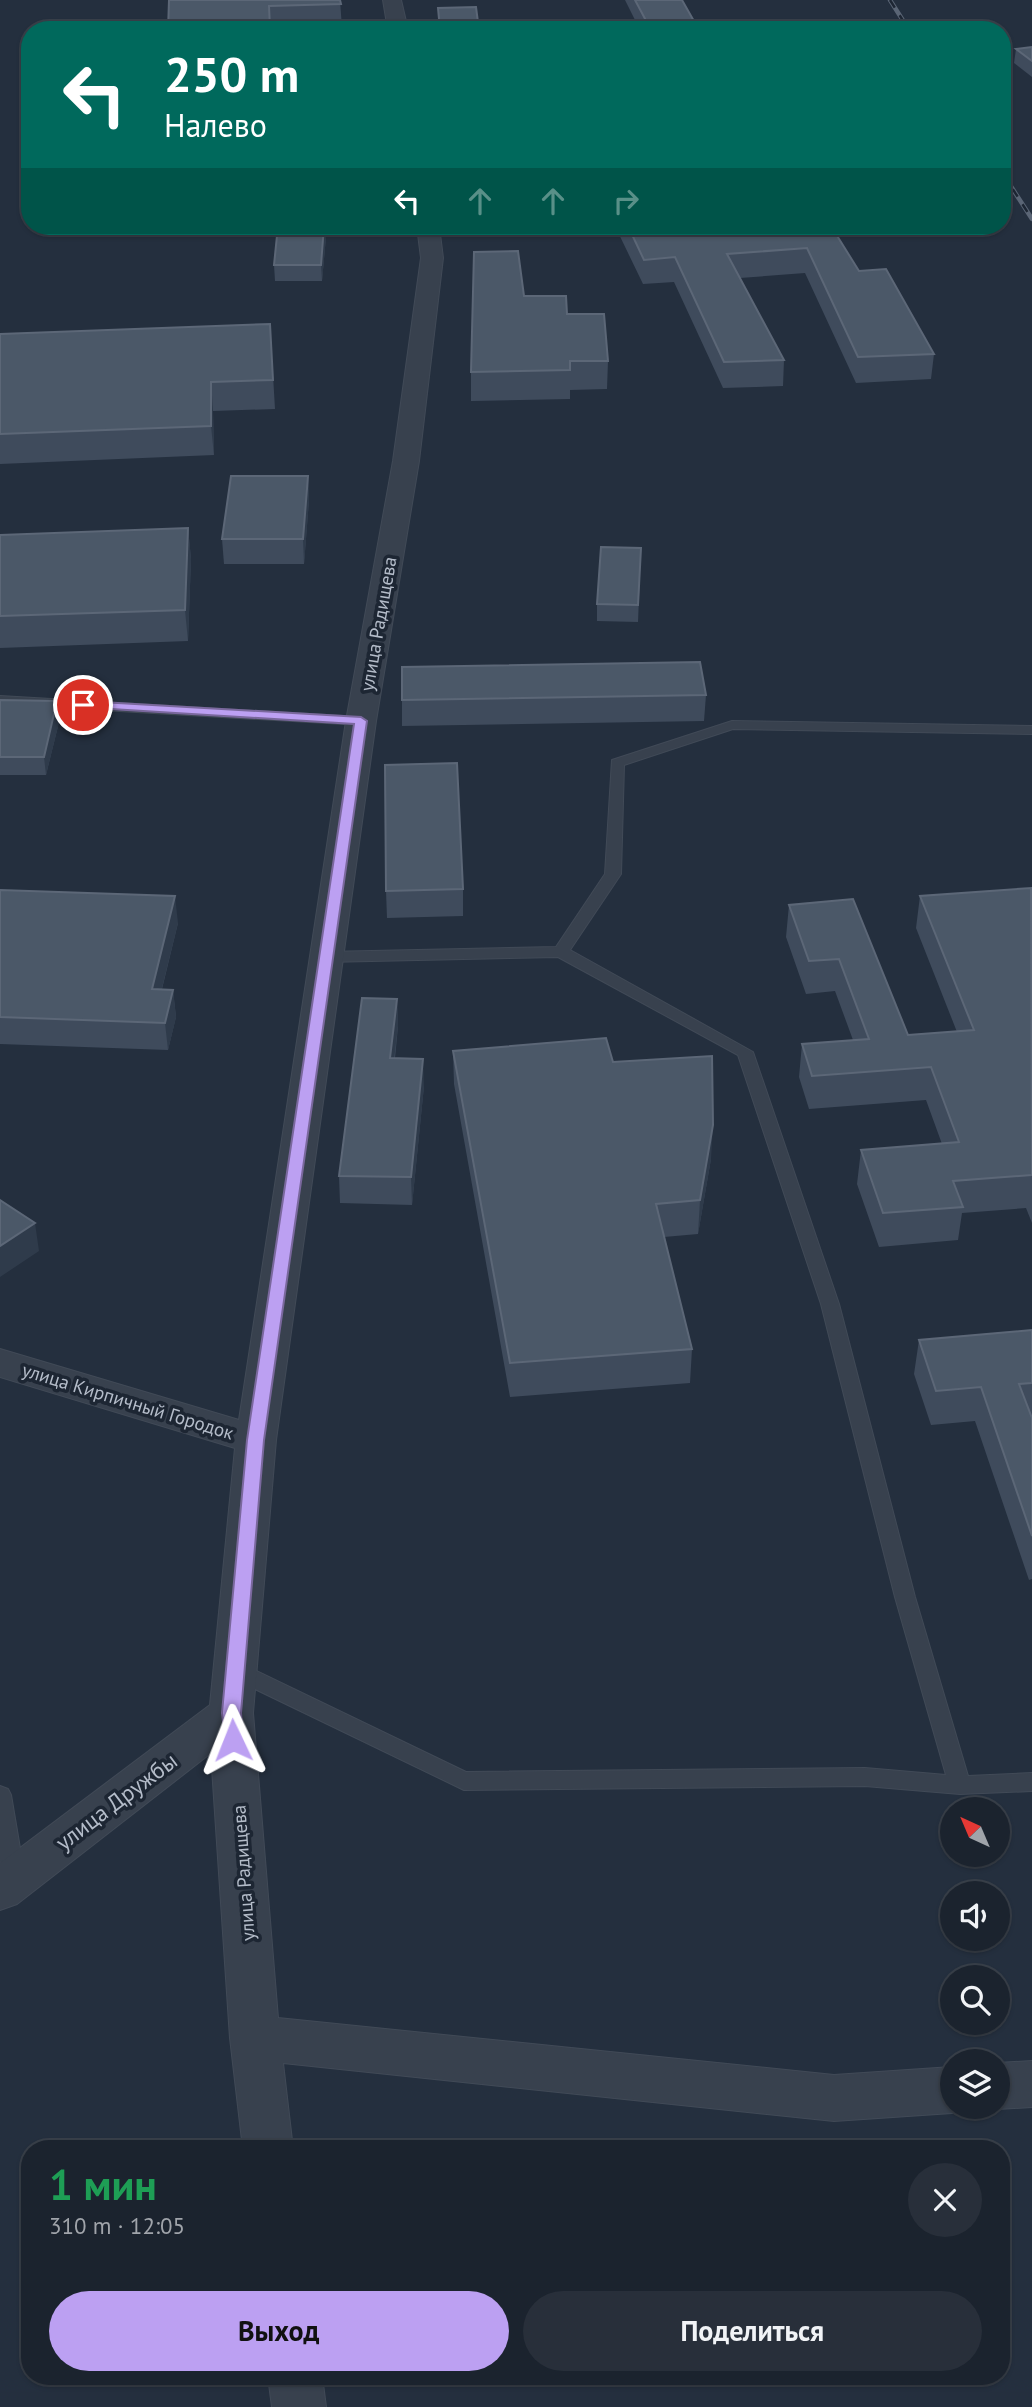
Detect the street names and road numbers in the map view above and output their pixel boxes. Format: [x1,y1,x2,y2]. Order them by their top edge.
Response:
street label: улица Радищева [354,555,402,693]
street label: улица Кирпичный Городок [19,1357,237,1445]
street label: улица Дружбы [49,1746,183,1856]
street label: улица Радищева [226,1804,260,1942]

